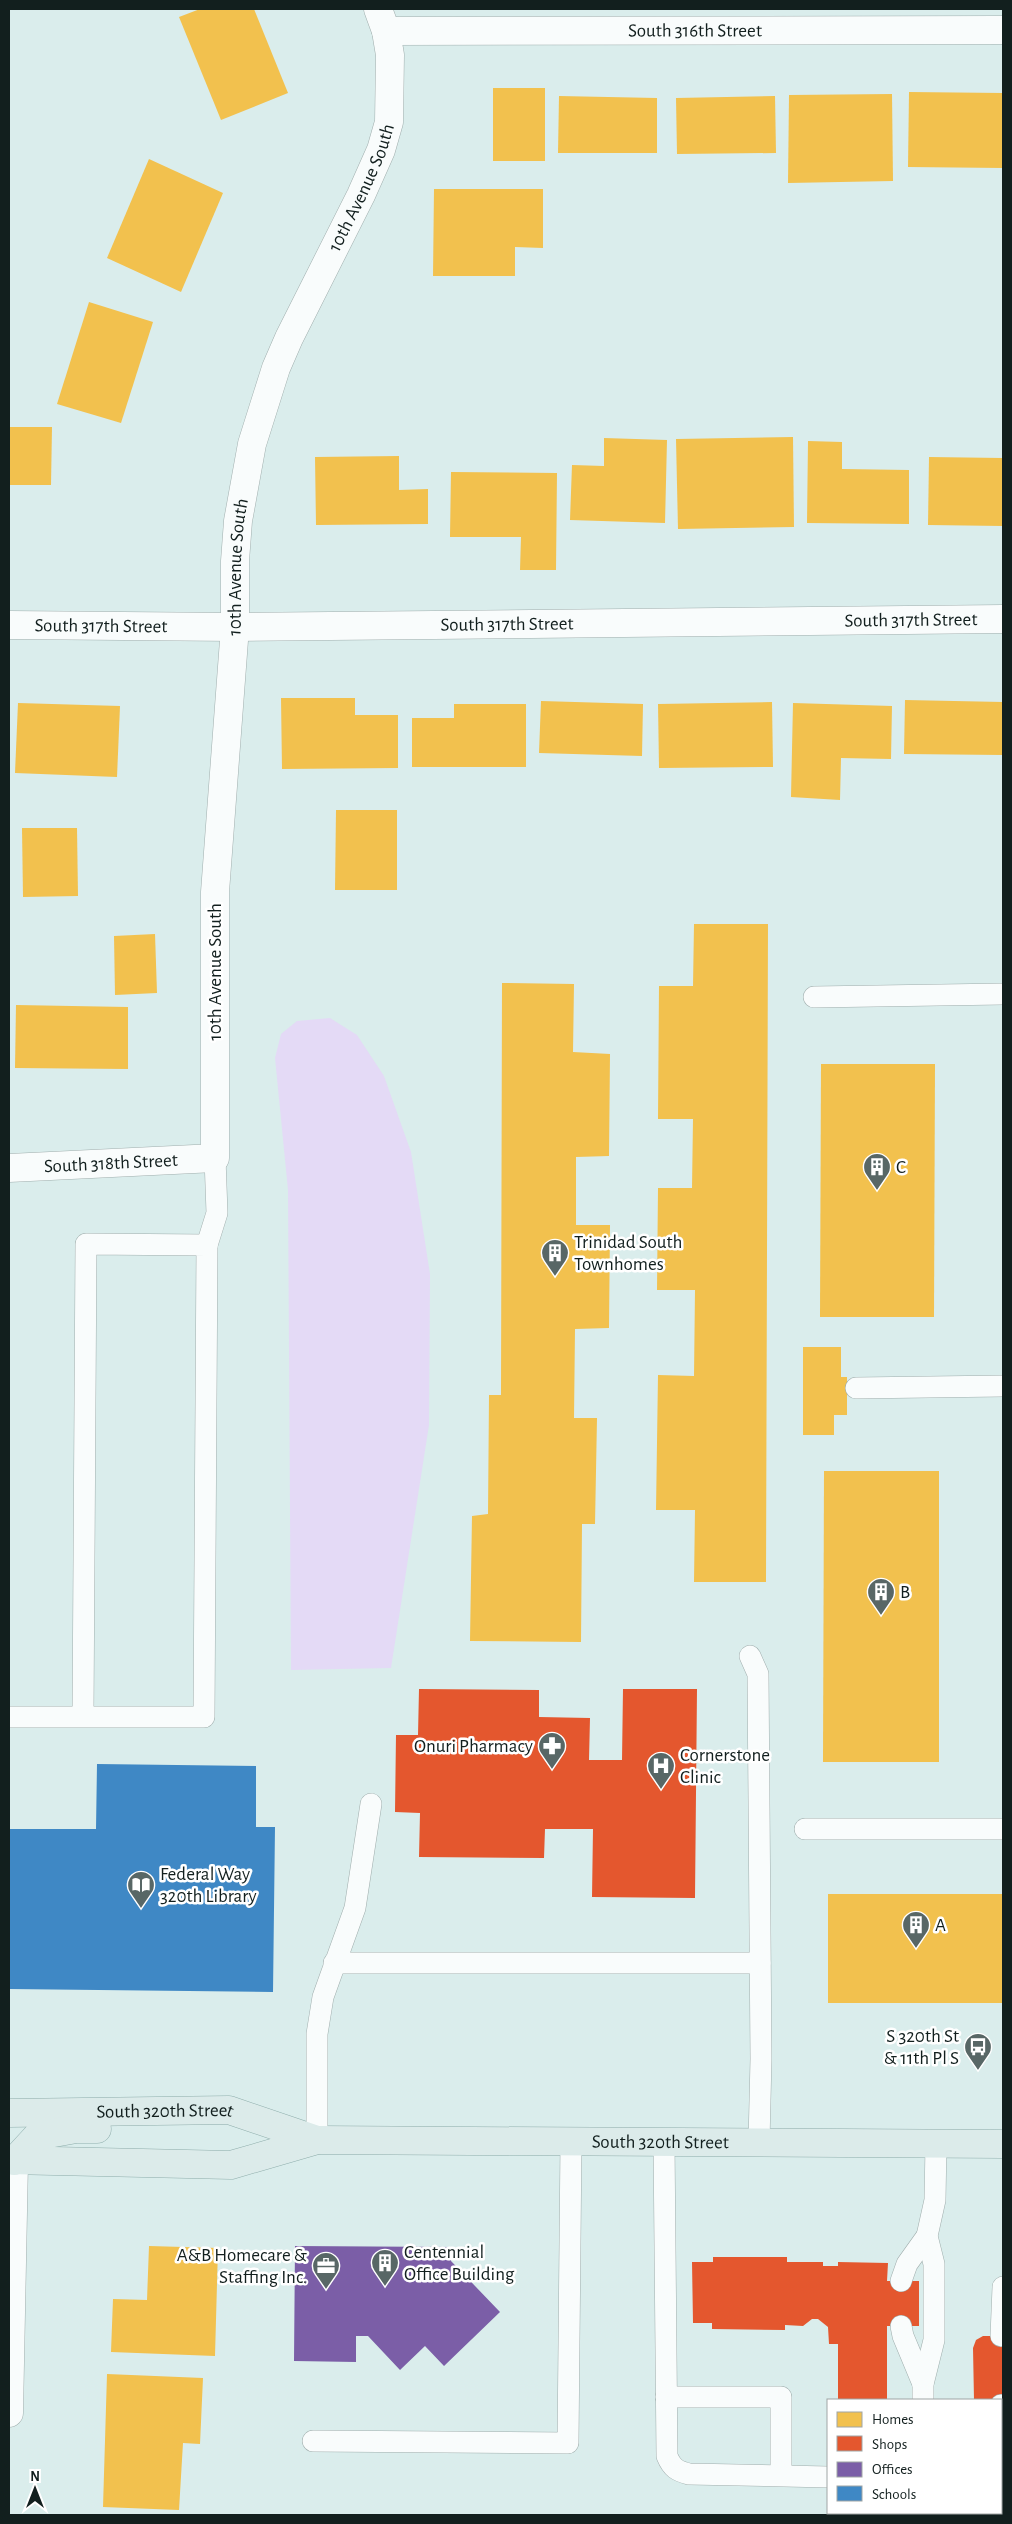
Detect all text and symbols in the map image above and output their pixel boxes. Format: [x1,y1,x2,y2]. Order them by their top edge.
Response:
street label: South 316th Street [628,21,762,40]
street label: 10th Avenue South [325,122,397,254]
street label: 10th Avenue South [225,497,251,637]
street label: South 317th Street [844,610,977,630]
street label: South 317th Street [440,614,574,634]
street label: South 317th Street [34,616,168,636]
street label: 10th Avenue South [206,903,225,1041]
street label: South 318th Street [44,1150,178,1176]
building icon: C [862,1152,892,1191]
place label: C [896,1158,906,1177]
place label: Trinidad South Townhomes [574,1233,682,1274]
building icon: Trinidad South Townhomes [540,1238,570,1277]
building icon: B [866,1577,896,1616]
place label: B [900,1583,910,1602]
pharmacy icon: Onuri Pharmacy [537,1731,567,1770]
place label: Onuri Pharmacy [414,1737,533,1756]
place label: Cornerstone Clinic [680,1746,770,1787]
hospital icon: Cornerstone Clinic [646,1751,676,1790]
place label: Federal Way 320th Library [160,1865,257,1906]
library icon: Federal Way 320th Library [126,1870,156,1909]
building icon: A [901,1910,931,1949]
place label: A [935,1916,946,1935]
place label: S 320th St & 11th Pl S [884,2027,959,2068]
bus stop icon: S 320th St & 11th Pl S [963,2032,993,2071]
street label: South 320th Street [96,2101,236,2121]
street label: South 320th Street [592,2132,729,2152]
place label: Centennial Office Building [404,2243,515,2284]
place label: A&B Homecare & Staffing Inc. [177,2246,307,2287]
building icon: Centennial Office Building [370,2248,400,2287]
office icon: A&B Homecare & Staffing Inc. [311,2251,341,2290]
legend [827,2399,1002,2514]
text: Homes [872,2412,914,2427]
text: Shops [872,2437,907,2452]
text: Offices [872,2462,913,2477]
north arrow [10,2464,60,2514]
text: N [30,2470,40,2484]
text: Schools [872,2487,916,2502]

